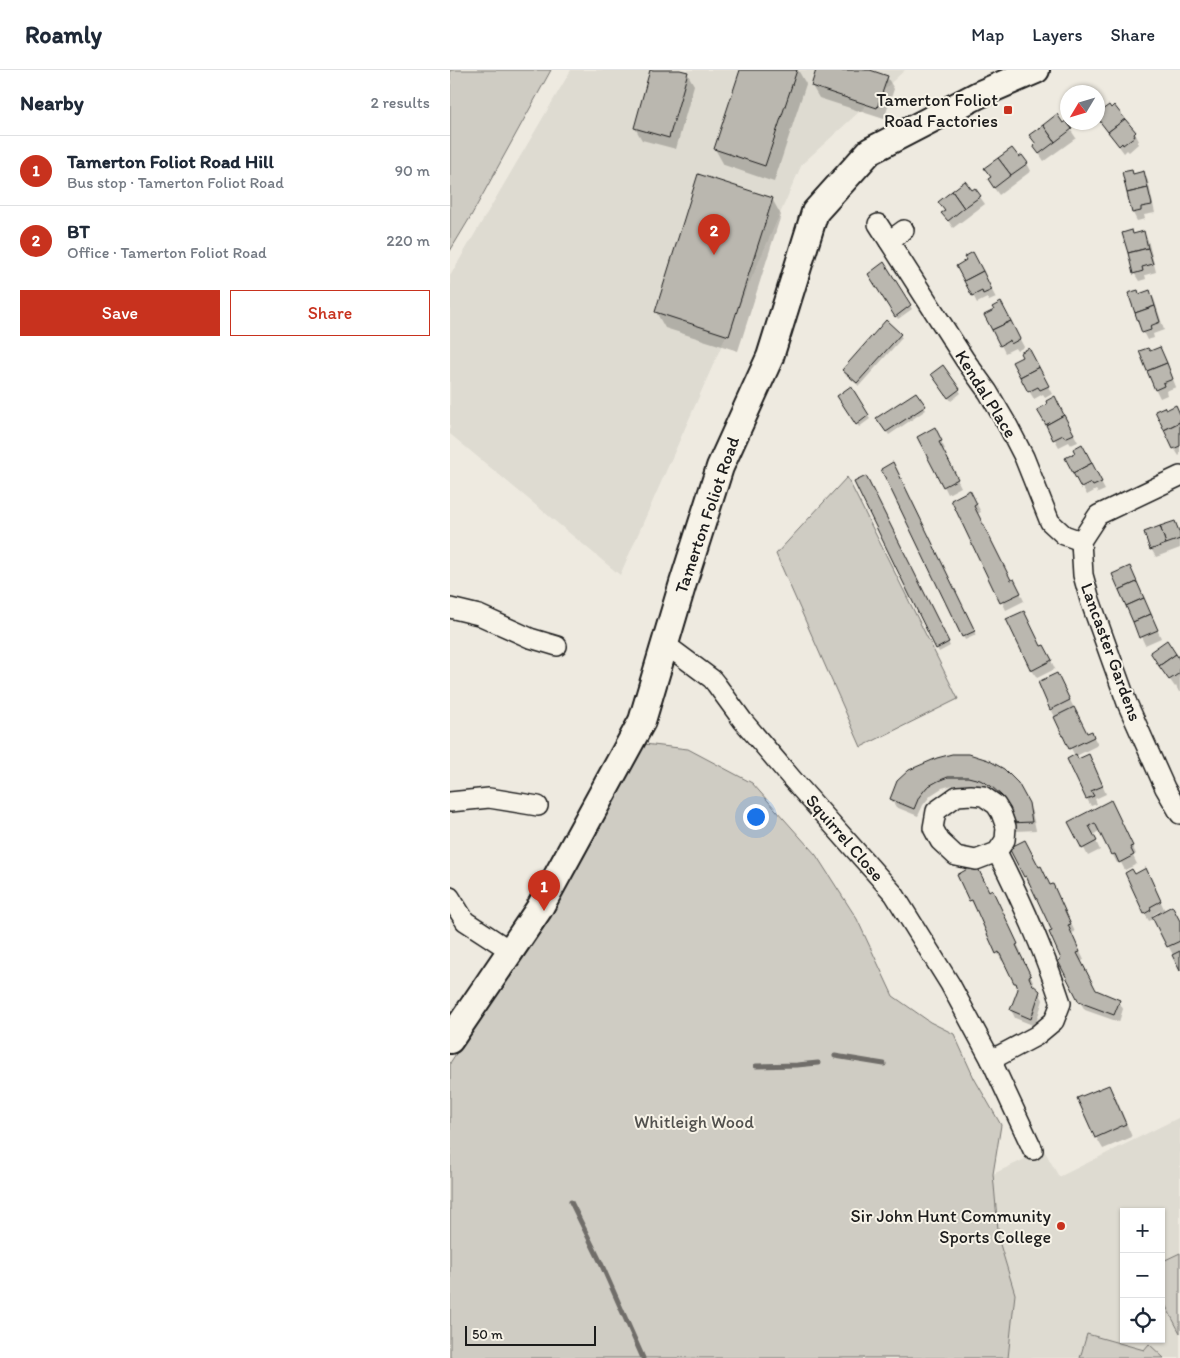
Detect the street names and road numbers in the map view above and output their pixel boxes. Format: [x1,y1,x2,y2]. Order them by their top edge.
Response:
street label: Kendal Place [950,346,1022,442]
street label: Tamerton Foliot Road [670,434,744,596]
street label: Lancaster Gardens [1076,580,1146,724]
street label: Squirrel Close [801,790,889,886]

